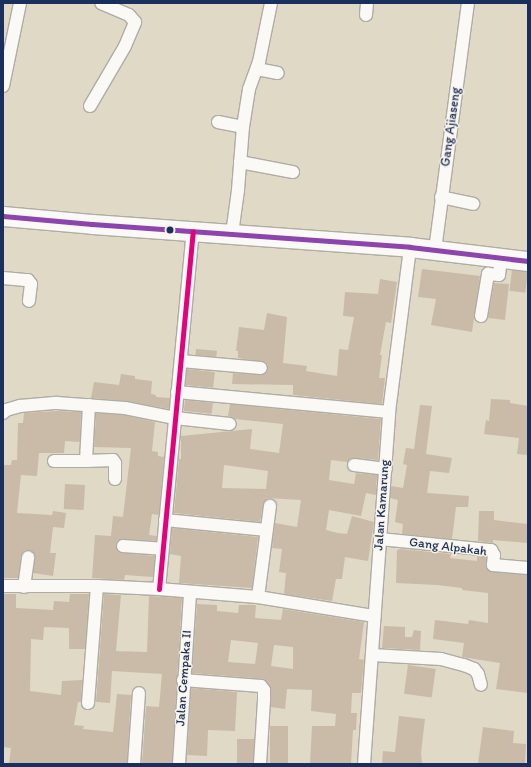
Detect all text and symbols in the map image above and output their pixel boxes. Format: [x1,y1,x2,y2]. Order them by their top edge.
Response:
street label: Gang Ajiaseng [438,86,464,168]
unlabelled marker [165,225,175,235]
street label: Jalan Kamarung [371,459,393,551]
street label: Gang Alpakah [408,535,488,559]
street label: Jalan Cempaka II [173,630,195,726]

